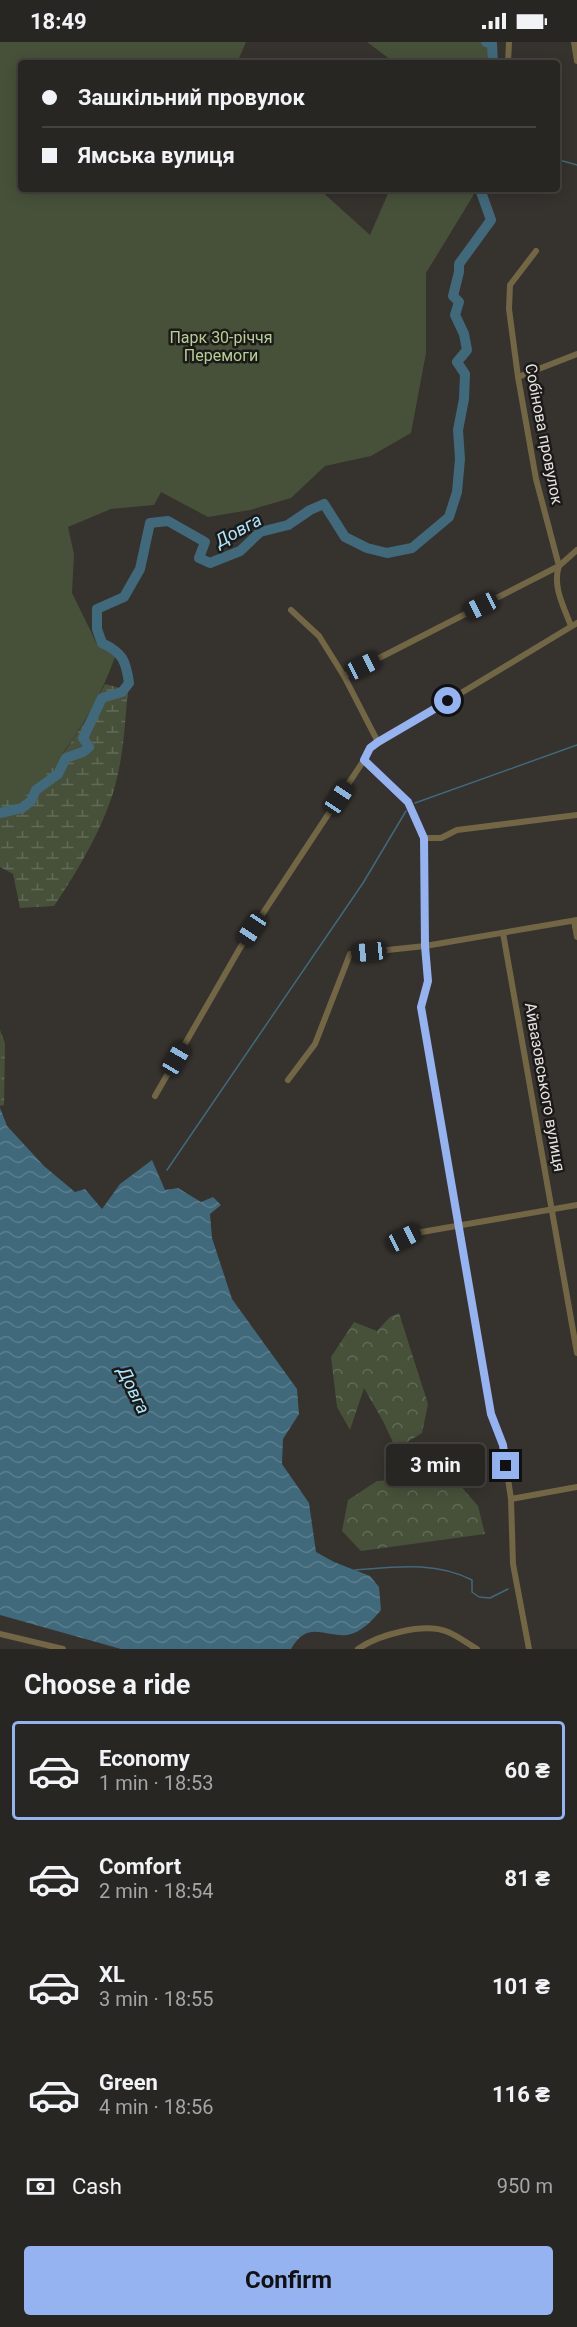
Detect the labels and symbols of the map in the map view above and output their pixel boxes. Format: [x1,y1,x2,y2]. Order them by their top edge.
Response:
park label: Парк 30-річчя Перемоги [169,328,273,365]
street label: Собінова провулок [521,362,567,506]
water label: Довга [209,509,265,552]
car [461,590,501,622]
car [343,650,383,682]
route start [434,687,461,714]
car [321,778,357,818]
car [234,909,270,949]
car [350,941,388,963]
street label: Айвазовського вулиця [521,1001,569,1173]
car [159,1039,193,1079]
car [384,1222,424,1254]
water label: Довга [113,1361,154,1417]
callout: 3 min [386,1445,485,1487]
route end [492,1452,519,1479]

